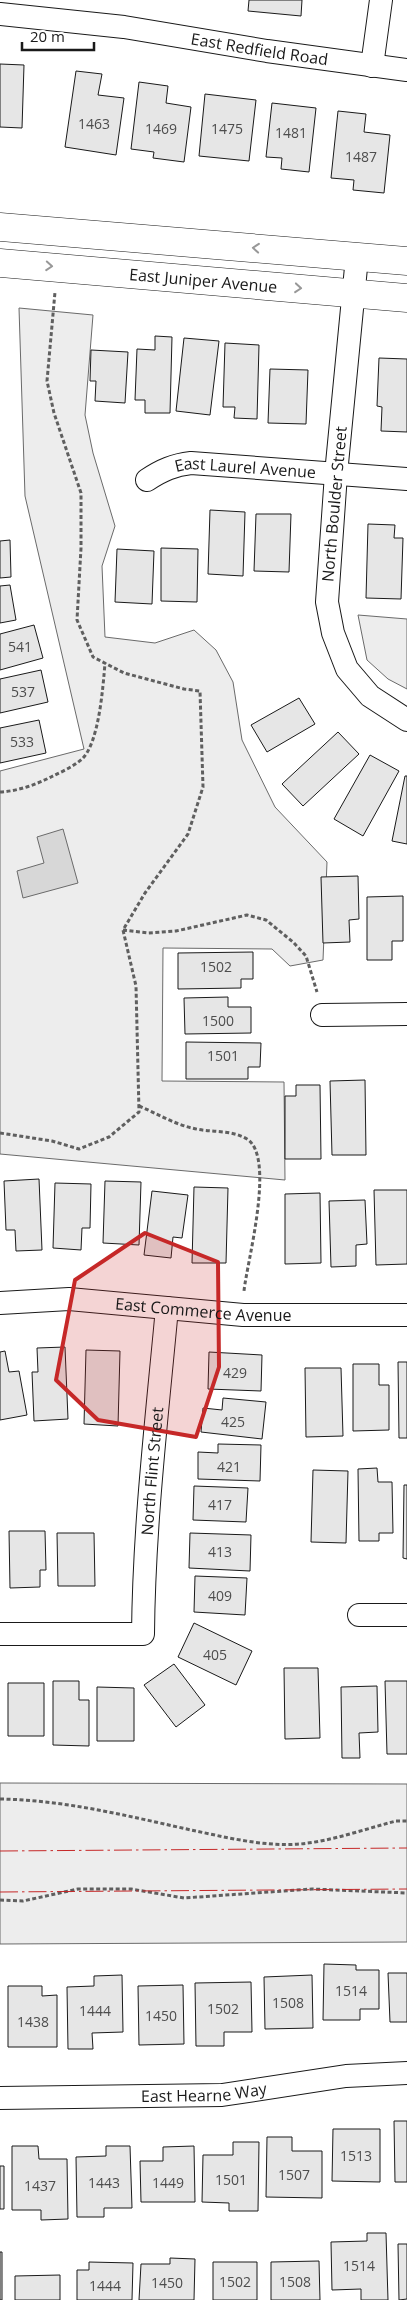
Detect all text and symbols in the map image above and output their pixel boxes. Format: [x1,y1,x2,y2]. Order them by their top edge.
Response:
scale bar [22,20,95,52]
text: 20 m [30,26,65,46]
street label: East Redfield Road [189,27,329,70]
house number: 1463 [78,114,110,133]
house number: 1469 [145,119,177,138]
house number: 1475 [211,119,243,138]
house number: 1481 [275,123,307,142]
house number: 1487 [345,147,377,166]
one-way arrow [252,243,260,254]
one-way arrow [45,260,53,271]
street label: East Juniper Avenue [128,263,278,298]
one-way arrow [294,283,302,294]
street label: North Boulder Street [316,425,352,583]
street label: East Laurel Avenue [172,452,317,483]
house number: 541 [8,637,32,656]
house number: 537 [11,682,35,701]
house number: 533 [10,732,34,751]
house number: 1502 [200,957,232,976]
house number: 1500 [202,1011,234,1030]
house number: 1501 [207,1046,239,1065]
street label: East Commerce Avenue [114,1292,291,1326]
house number: 429 [223,1363,247,1382]
street label: North Flint Street [136,1406,168,1536]
house number: 425 [221,1412,245,1431]
house number: 421 [217,1457,241,1476]
house number: 417 [208,1495,232,1514]
house number: 413 [208,1542,232,1561]
house number: 409 [208,1586,232,1605]
house number: 405 [203,1645,227,1664]
house number: 1514 [335,1981,367,2000]
house number: 1508 [272,1993,304,2012]
house number: 1502 [207,1999,239,2018]
house number: 1444 [79,2001,111,2020]
house number: 1450 [145,2006,177,2025]
house number: 1438 [17,2012,49,2031]
street label: East Hearne Way [141,2077,269,2107]
house number: 1513 [340,2146,372,2165]
house number: 1507 [278,2165,310,2184]
house number: 1501 [215,2170,247,2189]
house number: 1443 [88,2173,120,2192]
house number: 1449 [152,2173,184,2192]
house number: 1437 [24,2176,56,2195]
house number: 1514 [343,2256,375,2275]
house number: 1502 [219,2272,251,2291]
house number: 1508 [279,2272,311,2291]
house number: 1450 [151,2273,183,2292]
house number: 1444 [89,2276,121,2295]

